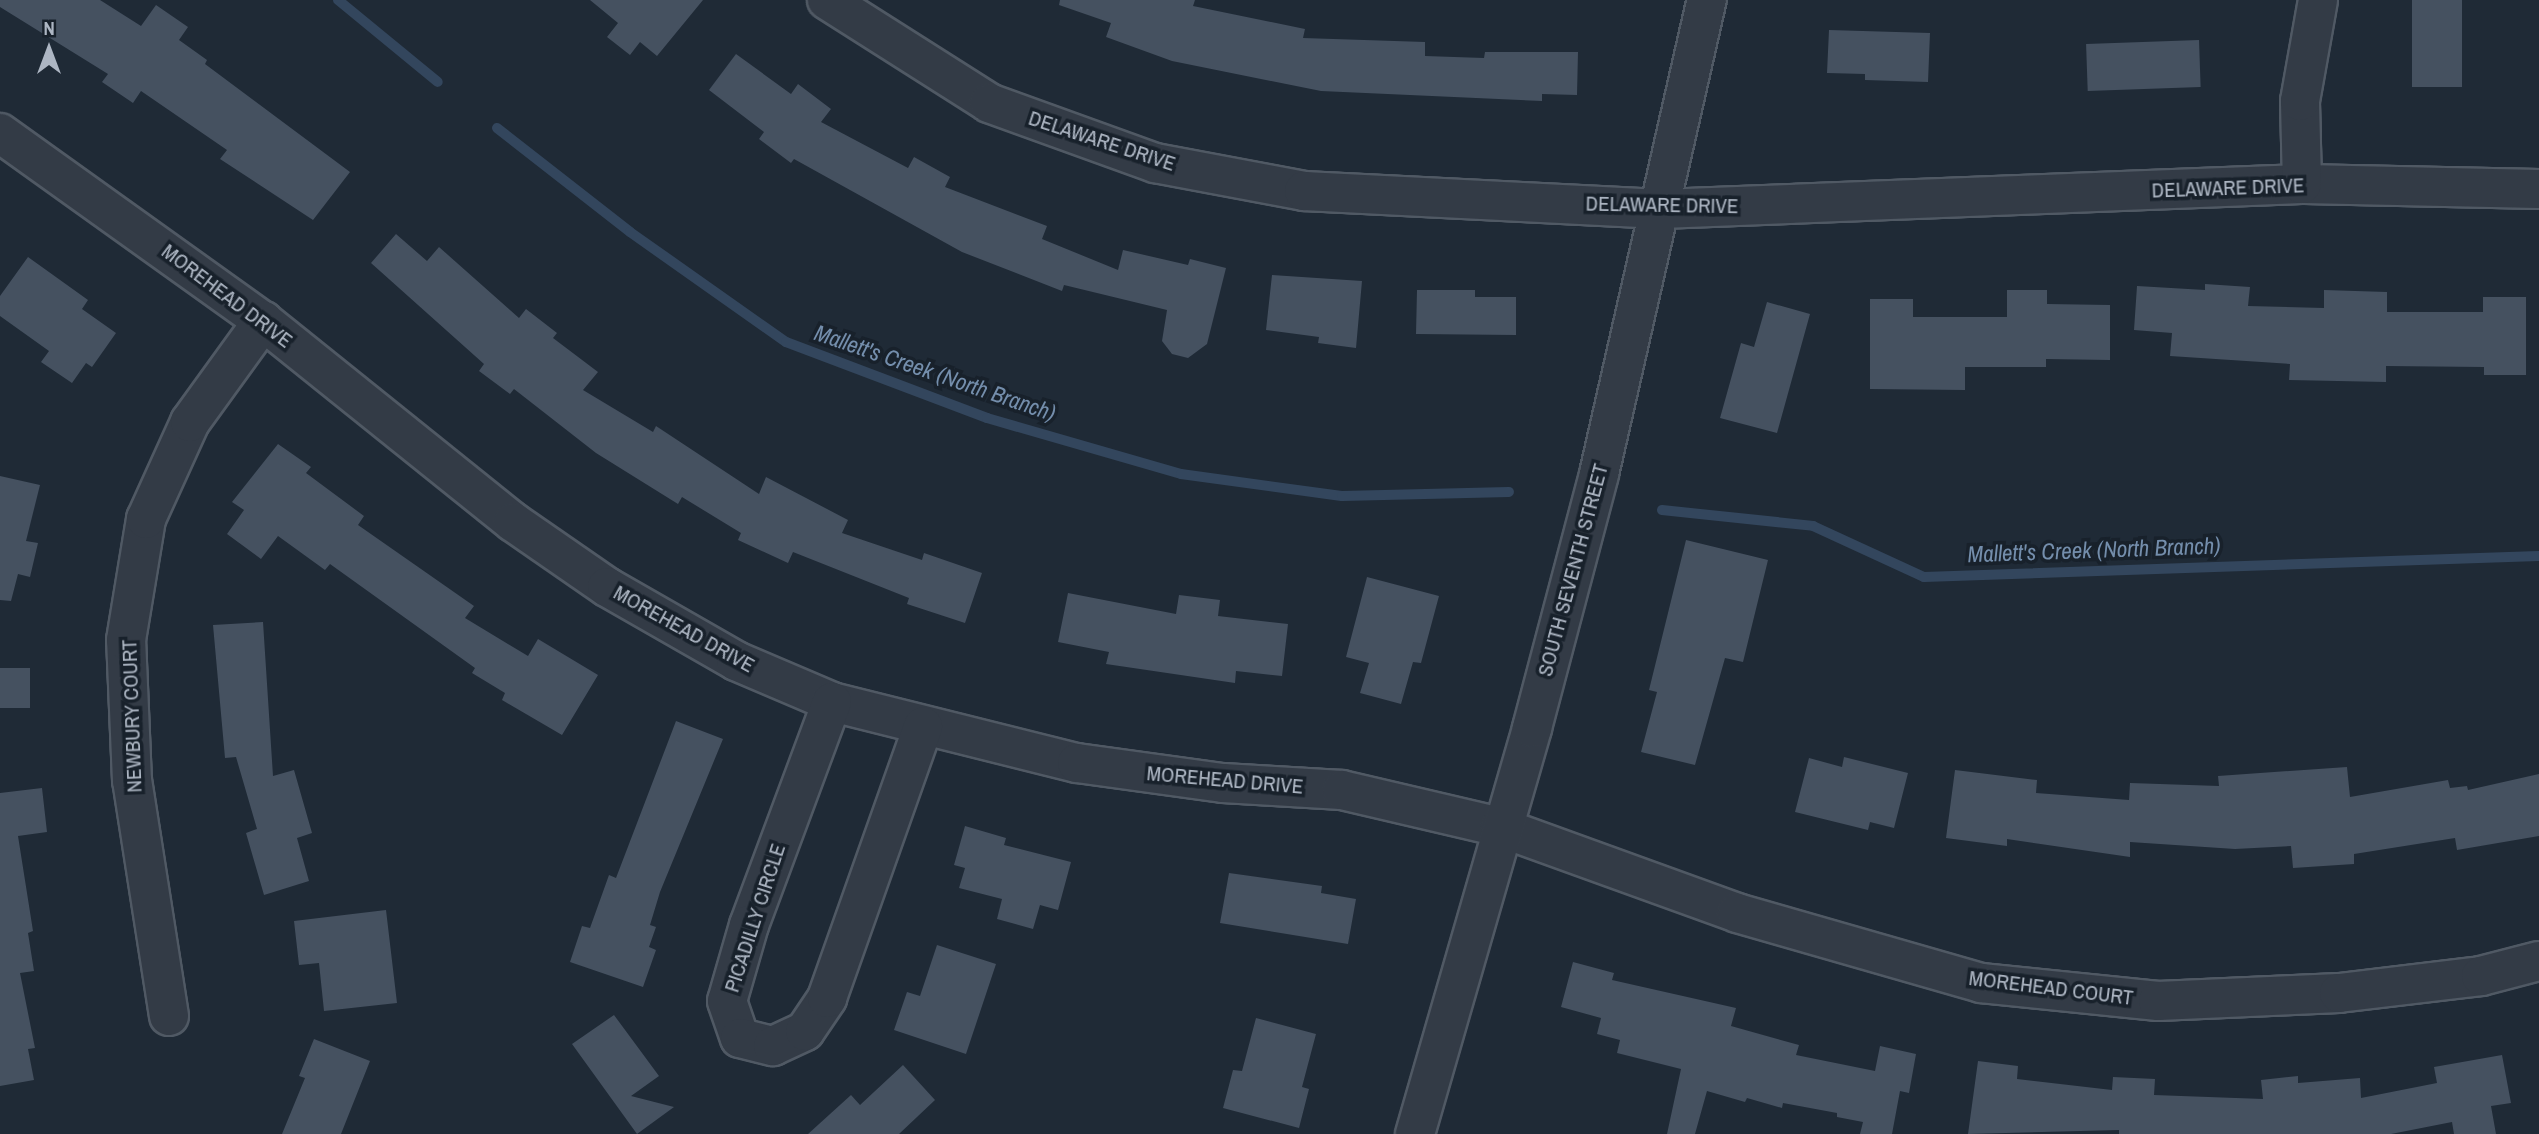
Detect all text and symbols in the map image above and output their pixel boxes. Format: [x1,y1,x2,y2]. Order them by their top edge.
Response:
north arrow [14,14,84,84]
text: N [43,15,55,41]
street label: DELAWARE DRIVE [1025,105,1179,177]
street label: DELAWARE DRIVE [2151,173,2305,203]
street label: DELAWARE DRIVE [1585,191,1739,219]
street label: MOREHEAD DRIVE [157,239,297,353]
water label: Mallett's Creek (North Branch) [811,319,1059,427]
street label: SOUTH SEVENTH STREET [1532,461,1614,679]
water label: Mallett's Creek (North Branch) [1967,532,2221,568]
street label: MOREHEAD DRIVE [609,580,759,678]
street label: NEWBURY COURT [117,639,147,793]
street label: MOREHEAD DRIVE [1146,761,1304,799]
street label: PICADILLY CIRCLE [719,841,791,995]
street label: MOREHEAD COURT [1967,965,2135,1011]

